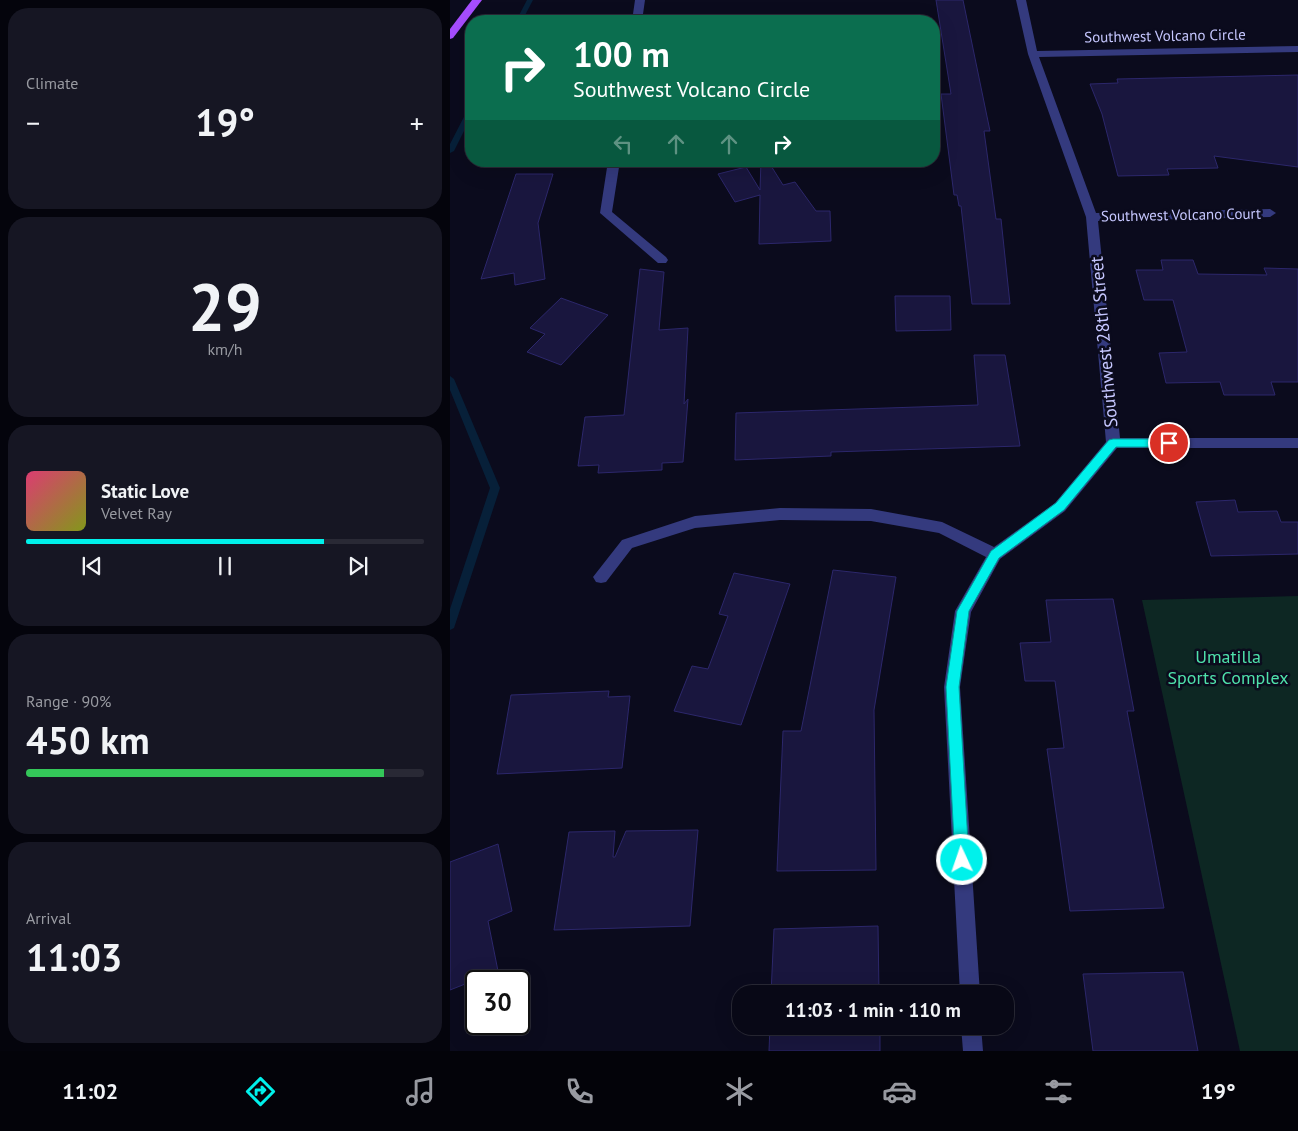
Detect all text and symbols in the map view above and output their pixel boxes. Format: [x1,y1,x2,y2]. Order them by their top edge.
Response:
street label: Southwest Volcano Circle [1084,25,1246,46]
text: 100 m [573,31,670,77]
icon: right [490,35,555,100]
text: Climate [26,73,78,93]
text: Southwest Volcano Circle [573,75,810,103]
text: 19° [195,97,255,146]
text: − [26,104,40,141]
text: + [410,104,424,141]
icon: left [609,130,637,158]
icon: ahead [662,130,690,158]
icon: ahead [715,130,743,158]
icon: right [768,130,796,158]
street label: Southwest Volcano Court [1101,204,1261,225]
street label: Southwest 28th Street [1085,255,1122,429]
text: 29 [188,264,262,348]
text: km/h [207,339,243,359]
pin [1148,422,1190,464]
icon: arrive [1155,429,1183,457]
text: Static Love [101,479,189,503]
text: Velvet Ray [101,503,172,523]
icon: previous [78,552,106,580]
icon: pause [211,552,239,580]
icon: next [344,552,372,580]
park label: Umatilla Sports Complex [1168,645,1289,689]
text: Range · 90% [26,691,111,711]
text: 450 km [26,715,150,764]
position arrow [935,833,987,885]
text: Arrival [26,908,71,928]
text: 11:03 [26,932,122,981]
speed limit sign: 30 [465,970,530,1035]
text: 11:03 · 1 min · 110 m [785,998,961,1022]
icon: directions [243,1074,278,1109]
icon: music [403,1074,438,1109]
icon: phone [562,1074,597,1109]
icon: climate [722,1074,757,1109]
icon: car [882,1074,917,1109]
icon: filters [1041,1074,1076,1109]
text: 11:02 [62,1077,118,1105]
text: 19° [1201,1077,1236,1105]

